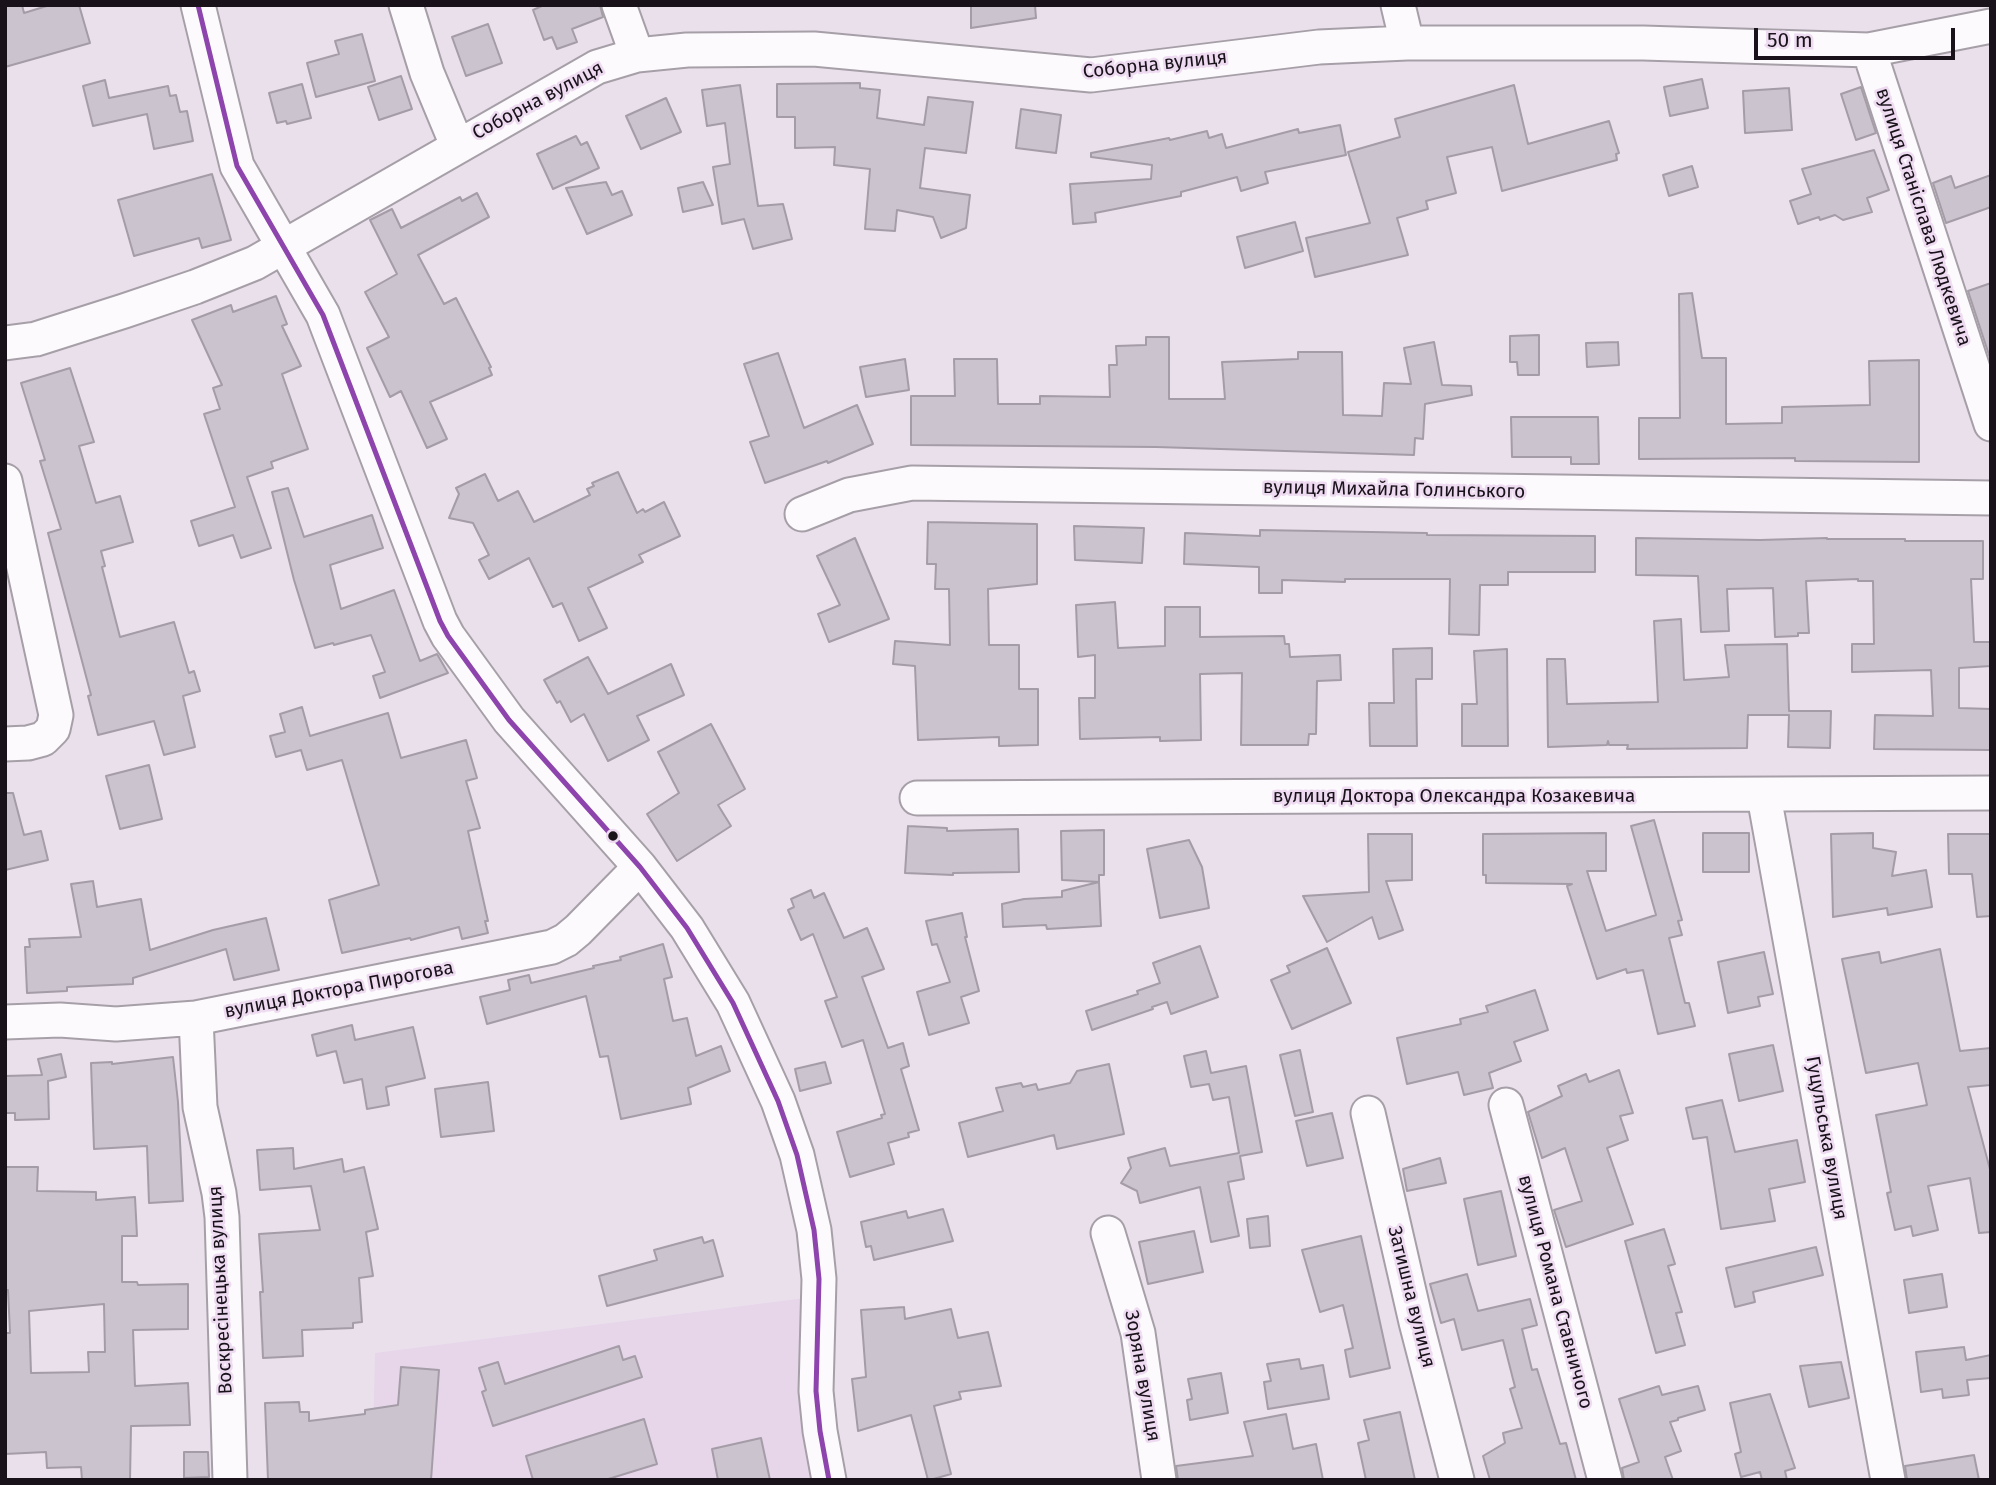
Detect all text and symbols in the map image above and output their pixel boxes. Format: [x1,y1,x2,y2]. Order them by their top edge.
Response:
scale bar [1758,14,1959,58]
text: 50 m [1767,27,1813,53]
street label: Соборна вулиця [1082,46,1228,84]
street label: Соборна вулиця [469,57,607,145]
street label: вулиця Станіслава Людкевича [1870,85,1976,349]
street label: вулиця Михайла Голинського [1263,476,1525,504]
street label: вулиця Доктора Олександра Козакевича [1273,786,1635,808]
unlabelled marker [606,829,620,843]
street label: вулиця Доктора Пирогова [222,957,456,1023]
street label: Гуцульська вулиця [1800,1054,1852,1222]
street label: вулиця Романа Ставничого [1513,1172,1597,1412]
street label: Воскресінецька вулиця [204,1185,238,1395]
street label: Затишна вулиця [1382,1224,1440,1370]
street label: Зоряна вулиця [1119,1309,1165,1443]

